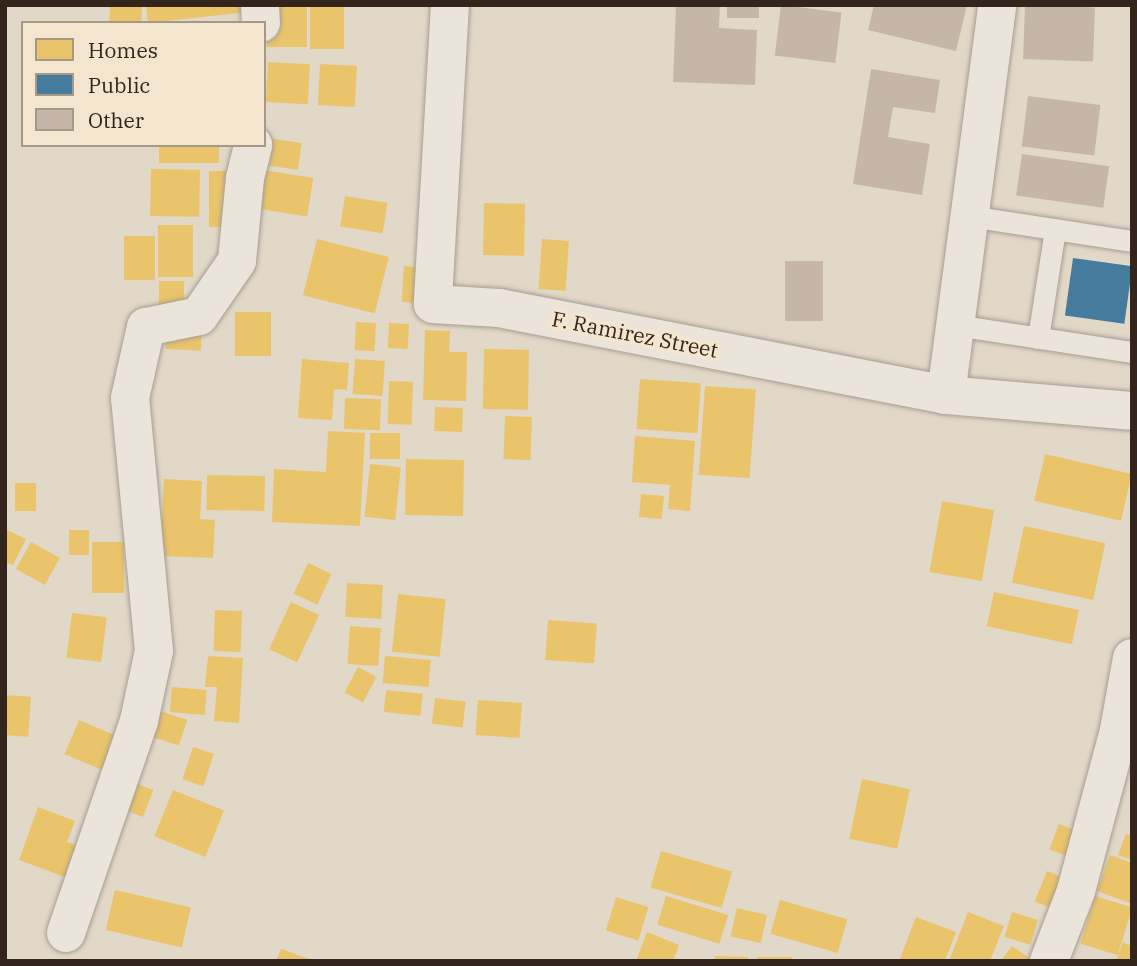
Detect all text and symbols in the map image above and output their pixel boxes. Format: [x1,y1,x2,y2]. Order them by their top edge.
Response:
legend [21,21,266,147]
text: Homes [88,36,158,64]
text: Public [88,71,150,99]
text: Other [88,106,144,134]
street label: F. Ramirez Street [550,306,720,362]

